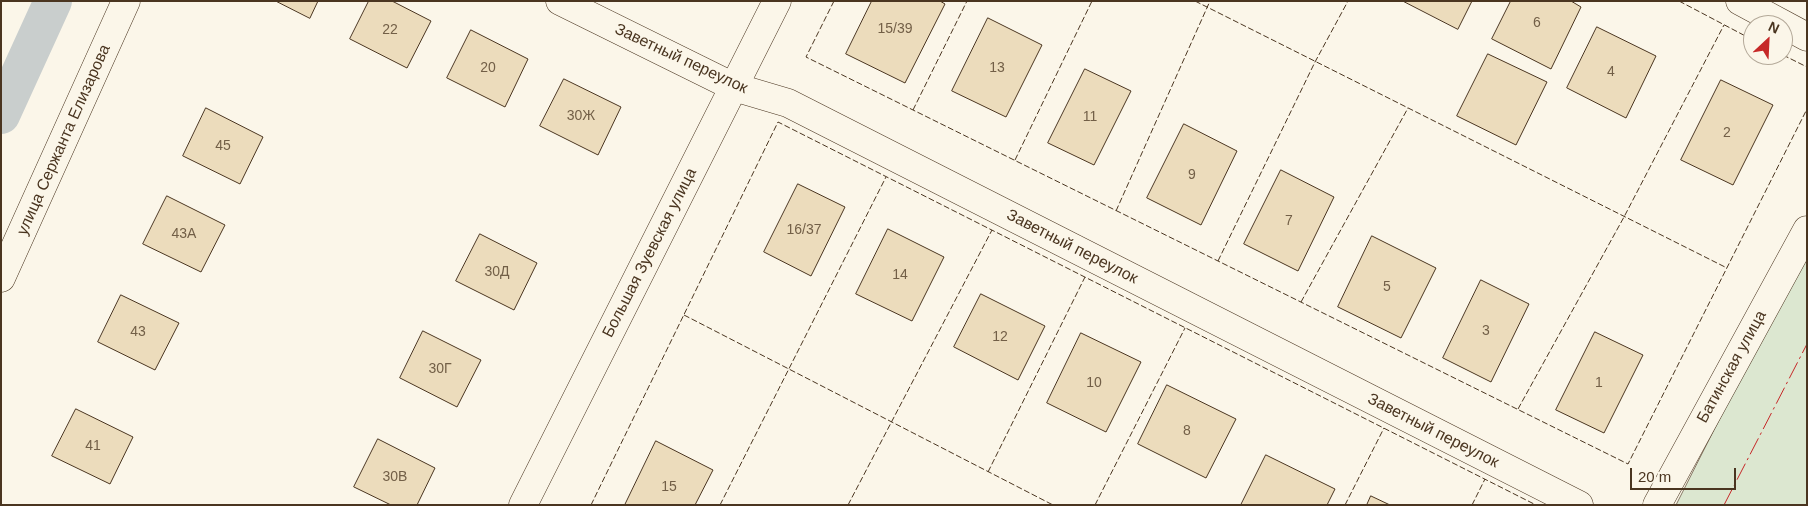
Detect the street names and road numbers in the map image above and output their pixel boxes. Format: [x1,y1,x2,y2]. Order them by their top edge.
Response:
street label: Заветный переулок [611,20,751,98]
street label: улица Сержанта Елизарова [13,42,115,238]
street label: Большая Зуевская улица [599,165,701,341]
street label: Заветный переулок [1003,206,1141,288]
street label: Батинская улица [1693,307,1771,427]
street label: Заветный переулок [1364,390,1502,472]

